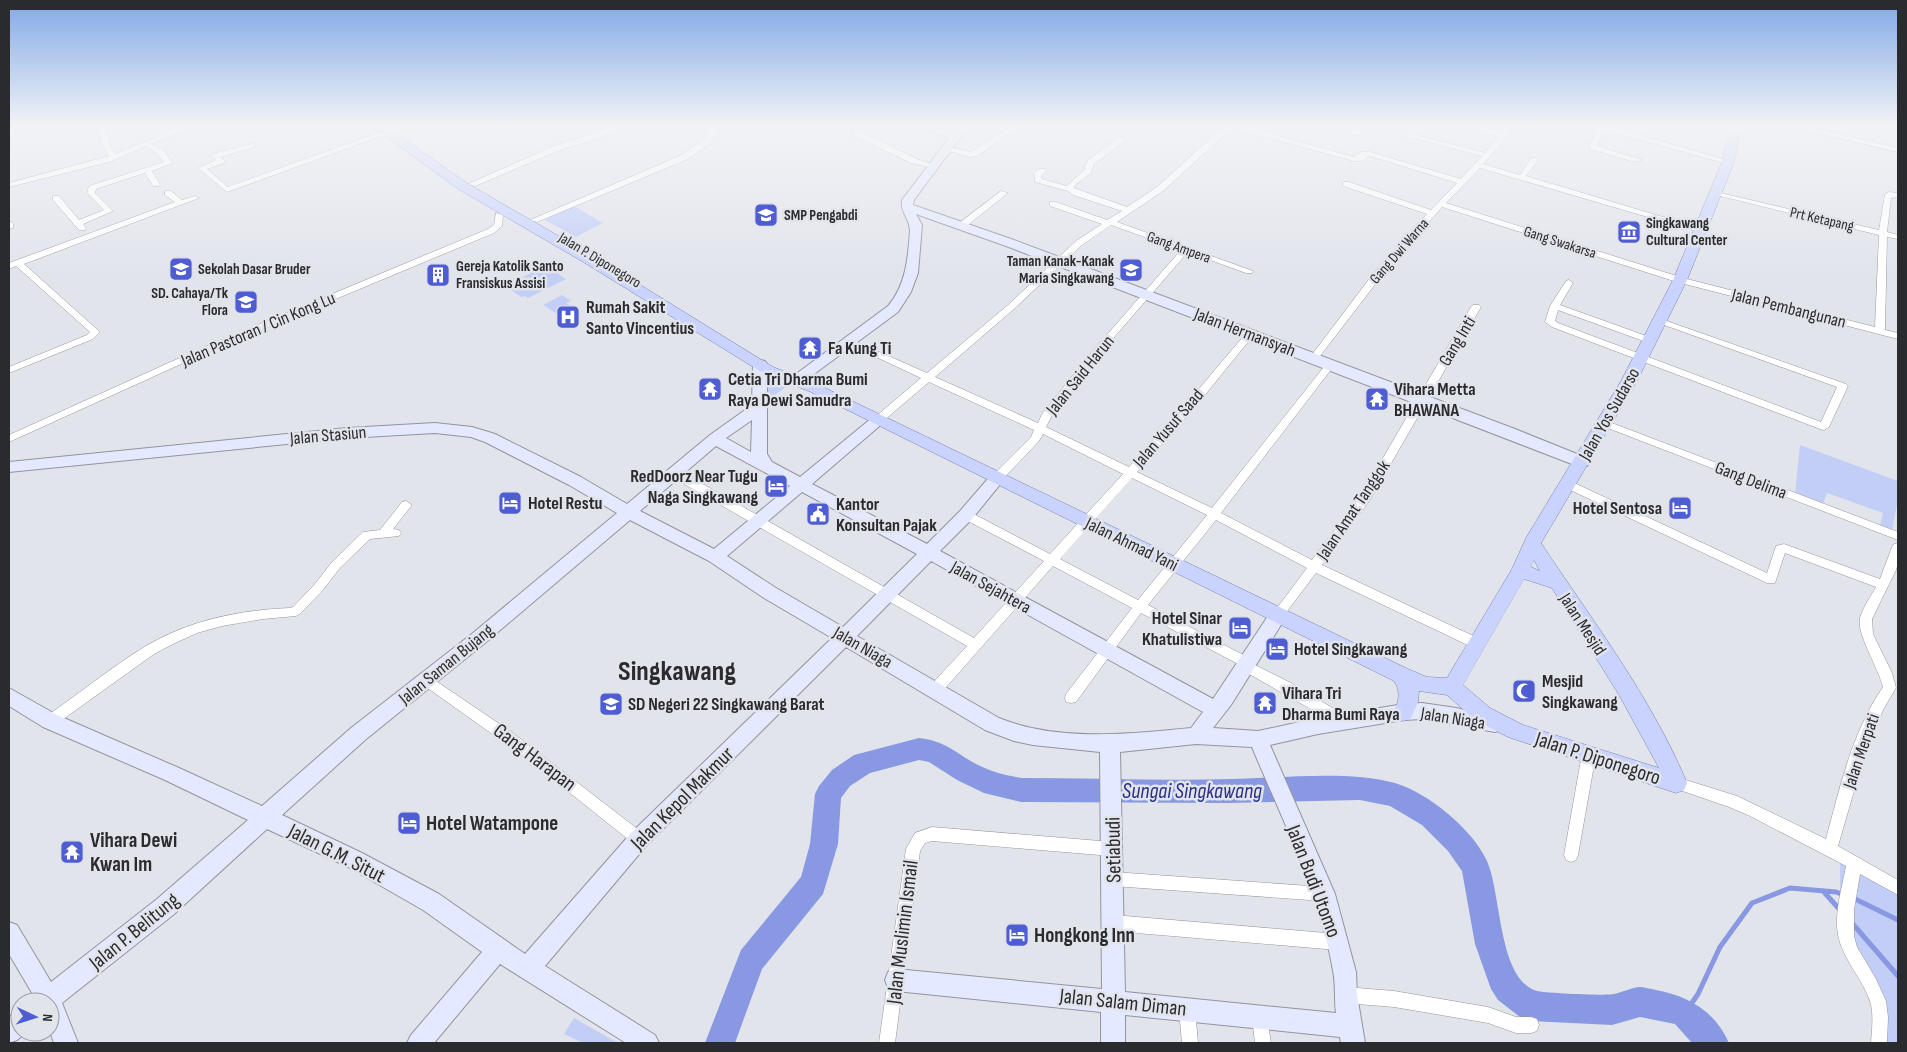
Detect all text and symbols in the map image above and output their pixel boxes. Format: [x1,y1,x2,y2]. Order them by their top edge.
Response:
school or university icon: SMP Pengabdi [753,202,779,228]
street label: Prt Ketapang [1788,203,1856,236]
place label: SMP Pengabdi [784,206,858,225]
place label: Singkawang Cultural Center [1646,214,1728,250]
street label: Gang Dwi Warna [1366,215,1433,288]
museum icon: Singkawang Cultural Center [1616,219,1642,245]
street label: Gang Swakarsa [1521,222,1599,263]
street label: Gang Ampera [1144,227,1213,268]
street label: Jalan P. Diponegoro [554,228,645,293]
place label: Taman Kanak-Kanak Maria Singkawang [1007,252,1115,288]
school or university icon: Sekolah Dasar Bruder [168,256,194,282]
place label: Gereja Katolik Santo Fransiskus Assisi [456,257,563,293]
school or university icon: Taman Kanak-Kanak Maria Singkawang [1118,257,1144,283]
place label: Sekolah Dasar Bruder [198,260,311,279]
building icon: Gereja Katolik Santo Fransiskus Assisi [425,262,451,288]
place label: SD. Cahaya/Tk Flora [151,284,229,320]
street label: Jalan Pembangunan [1729,284,1848,333]
street label: Jalan Pastoran / Cin Kong Lu [177,287,338,372]
school or university icon: SD. Cahaya/Tk Flora [233,289,259,315]
place label: Rumah Sakit Santo Vincentius [586,297,694,339]
street label: Jalan Hermansyah [1190,303,1298,361]
hospital icon: Rumah Sakit Santo Vincentius [555,304,581,330]
street label: Gang Inti [1435,313,1480,370]
street label: Jalan Said Harun [1041,331,1119,420]
temple icon: Fa Kung Ti [797,335,823,361]
place label: Fa Kung Ti [828,338,891,359]
street label: Jalan Yos Sudarso [1574,364,1644,465]
place label: Cetia Tri Dharma Bumi Raya Dewi Samudra [728,369,868,411]
temple icon: Cetia Tri Dharma Bumi Raya Dewi Samudra [697,376,723,402]
place label: Vihara Metta BHAWANA [1394,379,1476,421]
street label: Jalan Yusuf Saad [1128,385,1208,473]
temple icon: Vihara Metta BHAWANA [1364,386,1390,412]
street label: Jalan Stasiun [288,422,367,449]
street label: Jalan Amat Tanggok [1312,456,1395,565]
street label: Gang Delima [1712,457,1790,504]
place label: RedDoorz Near Tugu Naga Singkawang [630,466,758,508]
hotel icon: RedDoorz Near Tugu Naga Singkawang [763,473,789,499]
hotel icon: Hotel Restu [497,490,523,516]
place label: Hotel Restu [528,493,603,514]
place label: Kantor Konsultan Pajak [836,494,937,536]
hotel icon: Hotel Sentosa [1667,495,1693,521]
place label: Hotel Sentosa [1573,498,1662,519]
public building icon: Kantor Konsultan Pajak [805,501,831,527]
street label: Jalan Ahmad Yani [1081,513,1182,576]
street label: Jalan Sejahtera [946,556,1035,618]
street label: Jalan Mesjid [1554,588,1610,659]
place label: Hotel Sinar Khatulistiwa [1142,608,1222,650]
hotel icon: Hotel Sinar Khatulistiwa [1227,615,1253,641]
street label: Jalan Saman Bujang [394,620,498,710]
street label: Jalan Niaga [829,622,896,673]
hotel icon: Hotel Singkawang [1264,636,1290,662]
place label: Hotel Singkawang [1294,639,1408,660]
district label: Singkawang [618,655,736,688]
place label: Mesjid Singkawang [1542,671,1618,713]
mosque icon: Mesjid Singkawang [1511,678,1537,704]
place label: Vihara Tri Dharma Bumi Raya [1282,683,1400,725]
temple icon: Vihara Tri Dharma Bumi Raya [1252,690,1278,716]
school or university icon: SD Negeri 22 Singkawang Barat [598,691,624,717]
place label: SD Negeri 22 Singkawang Barat [628,694,825,715]
street label: Jalan Niaga [1418,703,1487,734]
street label: Jalan Merpati [1839,711,1884,792]
street label: Gang Harapan [488,718,581,797]
street label: Jalan P. Diponegoro [1531,726,1664,791]
street label: Jalan Kepol Makmur [625,741,739,856]
water label: Sungai Singkawang [1122,778,1262,805]
hotel icon: Hotel Watampone [396,810,422,836]
place label: Hotel Watampone [426,811,558,836]
street label: Setiabudi [1100,817,1127,883]
street label: Jalan G.M. Situt [283,818,389,889]
street label: Jalan Budi Utomo [1280,821,1346,941]
place label: Vihara Dewi Kwan Im [90,828,177,877]
temple icon: Vihara Dewi Kwan Im [59,839,85,865]
street label: Jalan Muslimin Ismail [881,859,924,1006]
street label: Jalan P. Belitung [83,888,184,976]
hotel icon: Hongkong Inn [1004,922,1030,948]
place label: Hongkong Inn [1034,923,1135,948]
street label: Jalan Salam Diman [1057,983,1188,1022]
north arrow [10,992,60,1042]
text: N [39,1014,56,1022]

